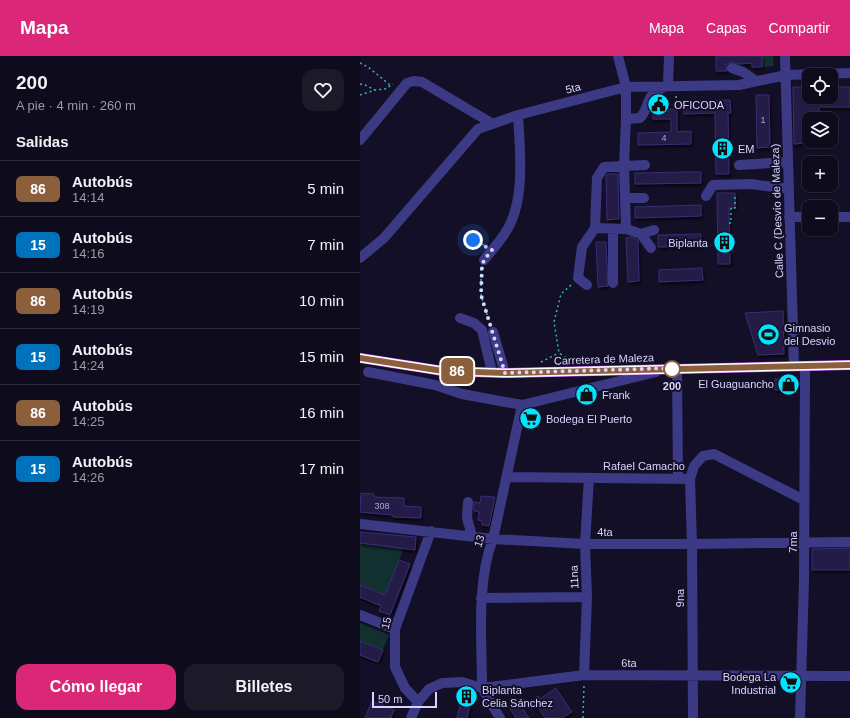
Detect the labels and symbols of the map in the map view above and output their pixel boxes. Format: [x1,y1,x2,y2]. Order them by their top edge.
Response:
street label: 5ta [564,80,583,96]
public building icon: OFICODA [645,92,671,118]
place label: OFICODA [674,99,725,111]
house number: 1 [760,115,766,125]
house number: 4 [661,133,667,143]
building icon: EM [709,136,735,162]
place label: EM [738,143,755,155]
street label: Calle C (Desvío de Maleza) [769,144,785,278]
your location [463,230,483,250]
building icon: Biplanta [711,230,737,256]
place label: Biplanta [668,237,709,249]
sports icon: Gimnasio del Desvio [755,321,781,347]
place label: Gimnasio del Desvio [784,322,835,347]
street label: Carretera de Maleza [554,351,655,367]
line badge: 86 [439,358,475,384]
marker: 200 [663,360,681,378]
shop icon: El Guaguancho [776,371,802,397]
place label: El Guaguancho [698,378,774,390]
place label: 200 [663,380,681,392]
shop icon: Frank [574,382,600,408]
place label: Frank [602,389,631,401]
supermarket icon: Bodega El Puerto [518,406,544,432]
place label: Bodega El Puerto [546,413,632,425]
street label: Rafael Camacho [603,460,685,472]
house number: 308 [374,501,390,511]
street label: 4ta [597,526,614,538]
street label: 7ma [787,530,799,553]
street label: 13 [471,533,487,549]
street label: 11na [568,564,580,589]
street label: 9na [674,588,686,607]
street label: 15 [379,616,393,630]
street label: 6ta [621,657,638,669]
supermarket icon: Bodega La Industrial [778,670,804,696]
place label: Bodega La Industrial [723,671,777,696]
building icon: Biplanta Celia Sánchez [454,683,480,709]
place label: Biplanta Celia Sánchez [482,684,553,709]
scale bar [372,690,437,709]

